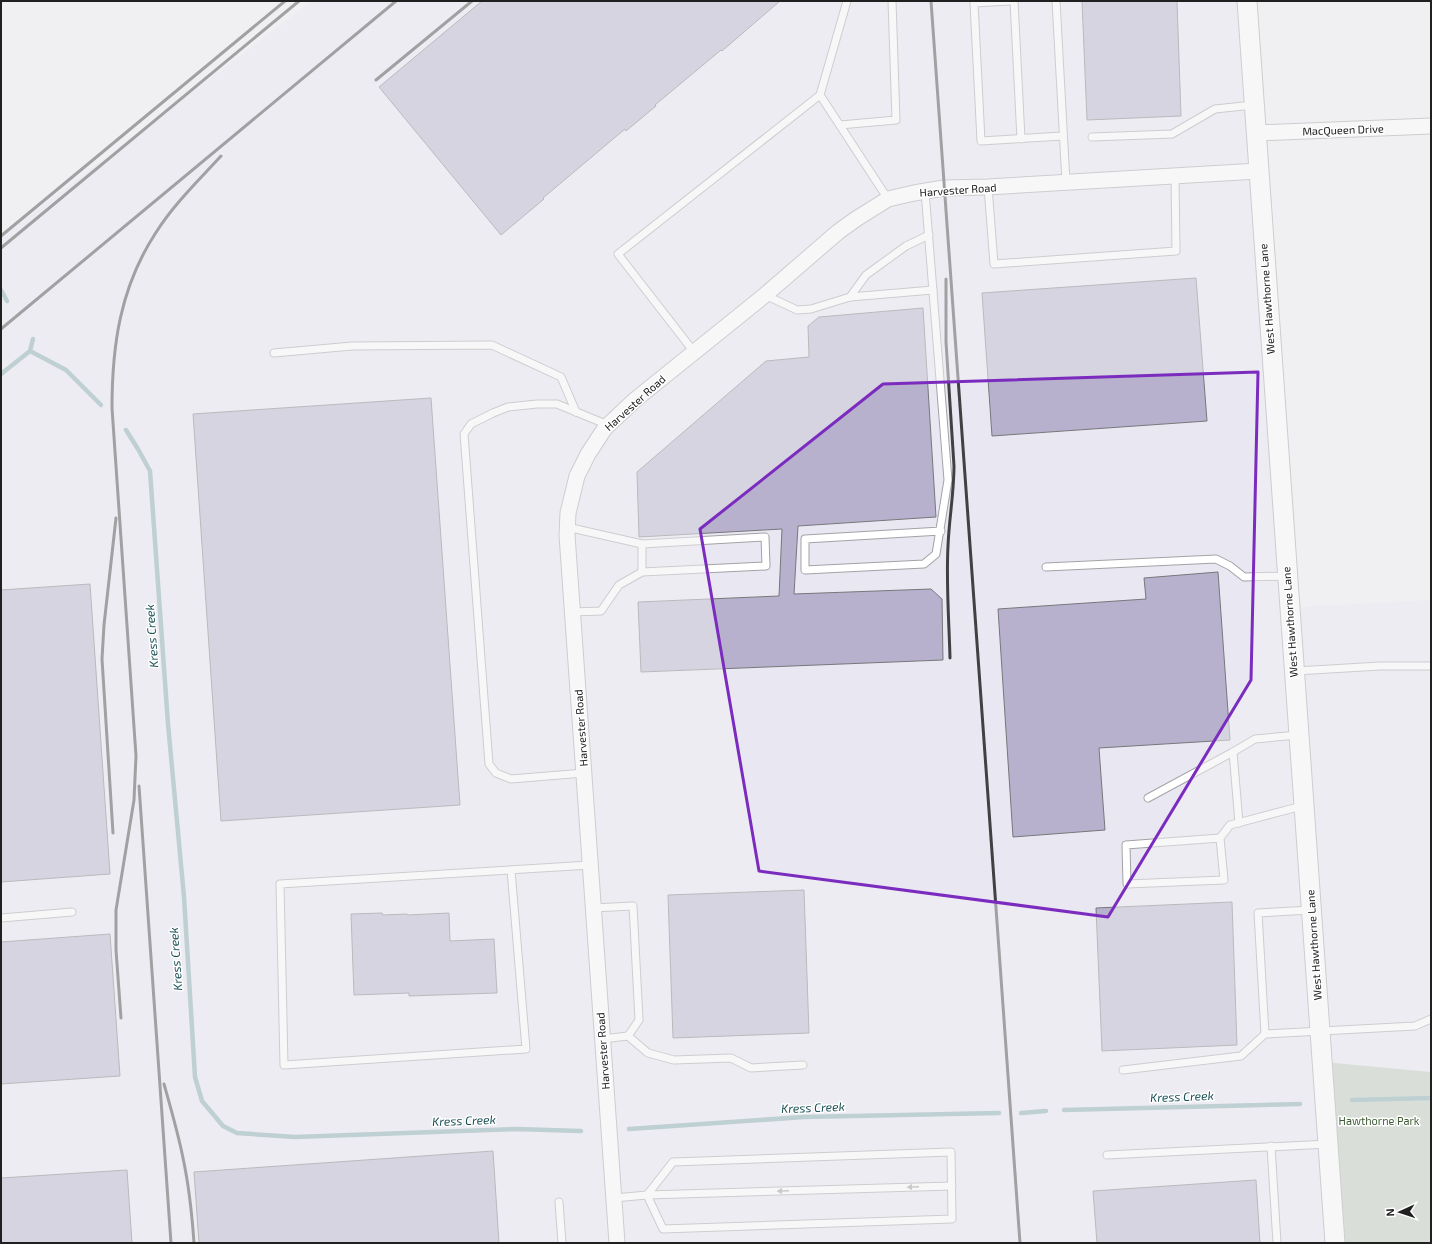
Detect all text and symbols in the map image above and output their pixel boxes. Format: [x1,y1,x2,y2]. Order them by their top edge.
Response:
street label: MacQueen Drive [1302,122,1384,138]
street label: Harvester Road [919,180,997,199]
street label: West Hawthorne Lane [1256,243,1277,355]
street label: Harvester Road [602,372,668,433]
street label: West Hawthorne Lane [1279,566,1300,678]
water label: Kress Creek [142,604,160,668]
street label: Harvester Road [571,689,590,767]
street label: West Hawthorne Lane [1303,889,1324,1001]
water label: Kress Creek [166,927,184,991]
street label: Harvester Road [593,1012,612,1090]
water label: Kress Creek [1150,1088,1214,1104]
water label: Kress Creek [781,1099,845,1115]
water label: Kress Creek [432,1112,496,1128]
park label: Hawthorne Park [1339,1114,1420,1127]
one-way arrow [906,1184,919,1190]
one-way arrow [776,1188,789,1194]
north arrow [1380,1192,1420,1232]
text: N [1383,1208,1396,1217]

